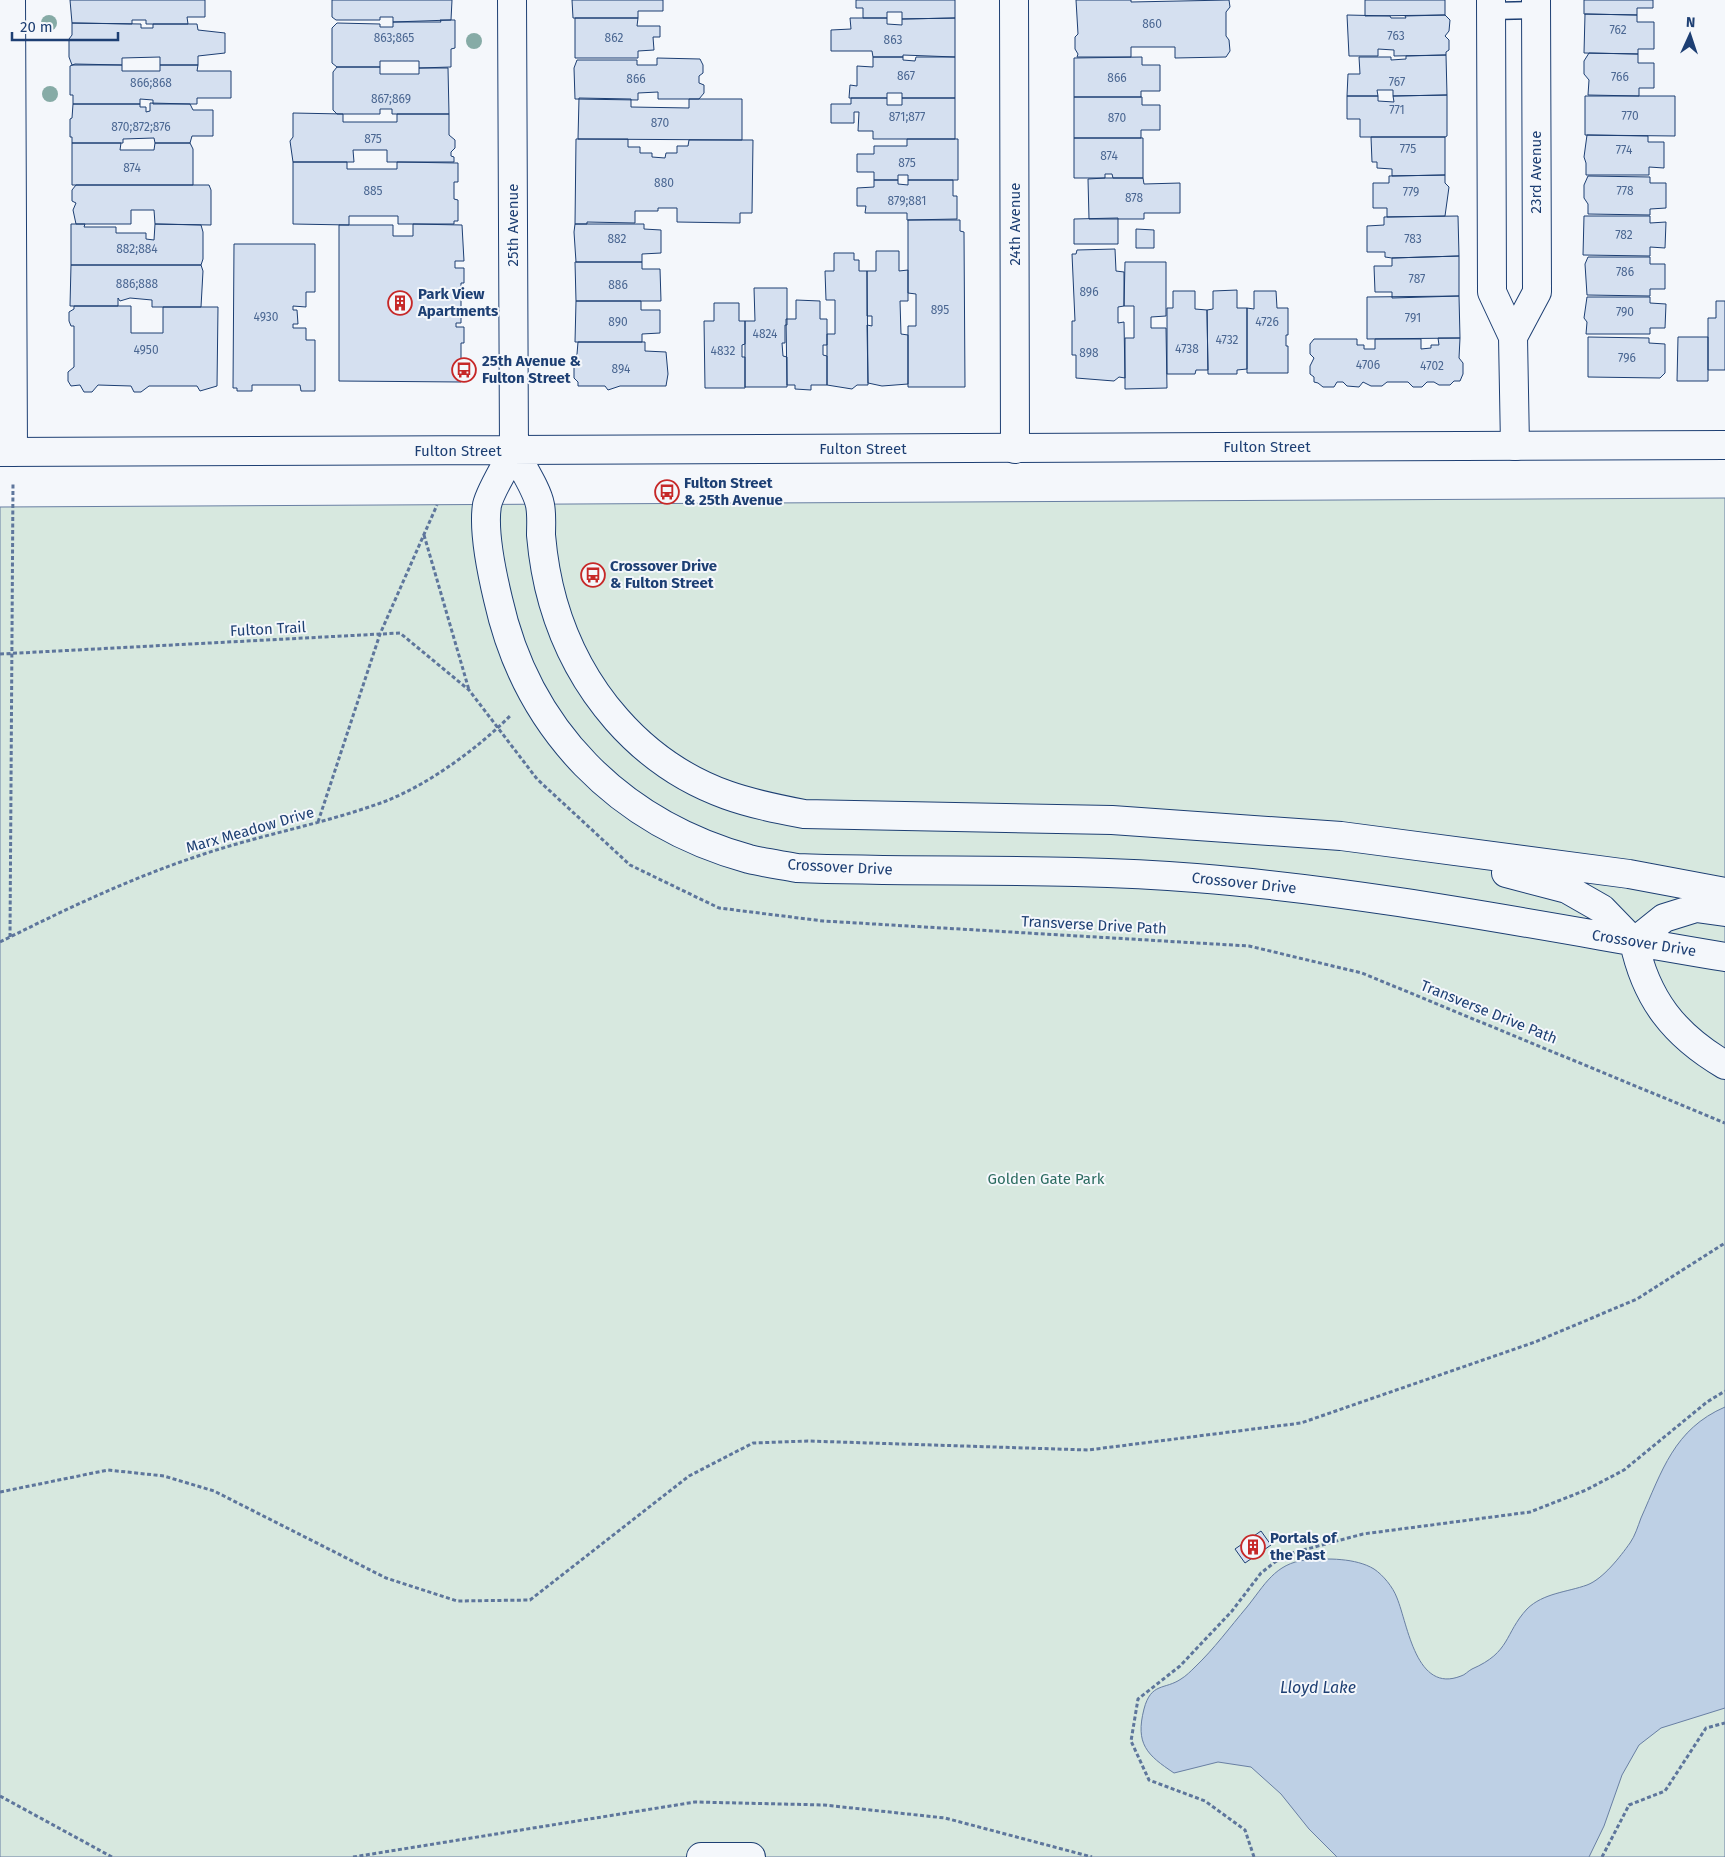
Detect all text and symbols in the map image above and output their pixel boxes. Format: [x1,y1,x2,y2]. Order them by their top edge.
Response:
scale bar [12,10,119,42]
north arrow [1665,10,1715,60]
text: N [1686,14,1696,31]
house number: 860 [1142,17,1162,31]
text: 20 m [20,18,53,36]
house number: 762 [1609,23,1627,37]
house number: 763 [1387,29,1405,43]
house number: 863;865 [374,31,414,45]
house number: 862 [605,31,623,45]
house number: 863 [884,33,902,47]
house number: 867 [897,69,915,83]
house number: 766 [1611,70,1629,84]
house number: 866 [1107,71,1127,85]
house number: 866 [626,72,646,86]
house number: 767 [1389,75,1405,89]
house number: 866;868 [130,76,172,90]
house number: 867;869 [371,92,411,106]
house number: 771 [1389,103,1405,117]
house number: 770 [1621,109,1639,123]
house number: 871;877 [889,110,925,124]
house number: 870 [1108,111,1126,125]
house number: 870 [651,116,669,130]
house number: 870;872;876 [111,120,171,134]
street label: 23rd Avenue [1527,131,1545,213]
house number: 875 [364,132,382,146]
house number: 775 [1400,142,1416,156]
house number: 774 [1616,143,1633,157]
house number: 874 [1100,149,1118,163]
house number: 875 [898,156,916,170]
house number: 874 [123,161,141,175]
house number: 880 [654,176,674,190]
street label: 24th Avenue [1006,183,1024,265]
house number: 885 [363,184,383,198]
street label: 25th Avenue [504,184,522,266]
house number: 778 [1616,184,1634,198]
house number: 779 [1403,185,1419,199]
house number: 878 [1125,191,1143,205]
house number: 879;881 [888,194,926,208]
house number: 782 [1615,228,1633,242]
house number: 882 [607,232,627,246]
house number: 783 [1404,232,1422,246]
house number: 882;884 [116,242,158,256]
house number: 786 [1616,265,1634,279]
house number: 787 [1409,272,1425,286]
house number: 886;888 [116,277,159,291]
house number: 886 [608,278,628,292]
place label: Park View Apartments [417,285,498,320]
house number: 896 [1079,285,1099,299]
building icon: Park View Apartments [387,290,413,316]
house number: 895 [931,303,949,317]
house number: 790 [1616,305,1634,319]
house number: 4930 [254,310,279,324]
house number: 791 [1405,311,1421,325]
house number: 890 [608,315,628,329]
house number: 4726 [1255,315,1279,329]
house number: 4824 [753,327,778,341]
house number: 4732 [1215,333,1239,347]
house number: 4738 [1175,342,1199,356]
house number: 4950 [133,343,159,357]
house number: 4832 [711,344,735,358]
house number: 898 [1079,346,1099,360]
house number: 796 [1618,351,1636,365]
place label: 25th Avenue & Fulton Street [482,352,581,387]
bus stop icon: 25th Avenue & Fulton Street [451,357,477,383]
house number: 4706 [1356,358,1380,372]
house number: 4702 [1420,359,1444,373]
house number: 894 [612,362,631,376]
street label: Fulton Street [1223,438,1311,456]
street label: Fulton Street [819,440,907,458]
street label: Fulton Street [414,442,502,460]
place label: Fulton Street & 25th Avenue [684,474,783,509]
bus stop icon: Fulton Street & 25th Avenue [654,479,680,505]
place label: Crossover Drive & Fulton Street [610,557,717,592]
bus stop icon: Crossover Drive & Fulton Street [580,562,606,588]
street label: Fulton Trail [230,618,307,640]
street label: Marx Meadow Drive [184,803,316,857]
street label: Crossover Drive [787,855,893,879]
street label: Crossover Drive [1191,869,1297,897]
street label: Transverse Drive Path [1021,912,1167,938]
street label: Crossover Drive [1591,926,1697,960]
street label: Transverse Drive Path [1418,976,1560,1048]
park label: Golden Gate Park [988,1170,1105,1188]
place label: Portals of the Past [1270,1529,1338,1564]
building icon: Portals of the Past [1240,1534,1266,1560]
water label: Lloyd Lake [1280,1678,1356,1697]

